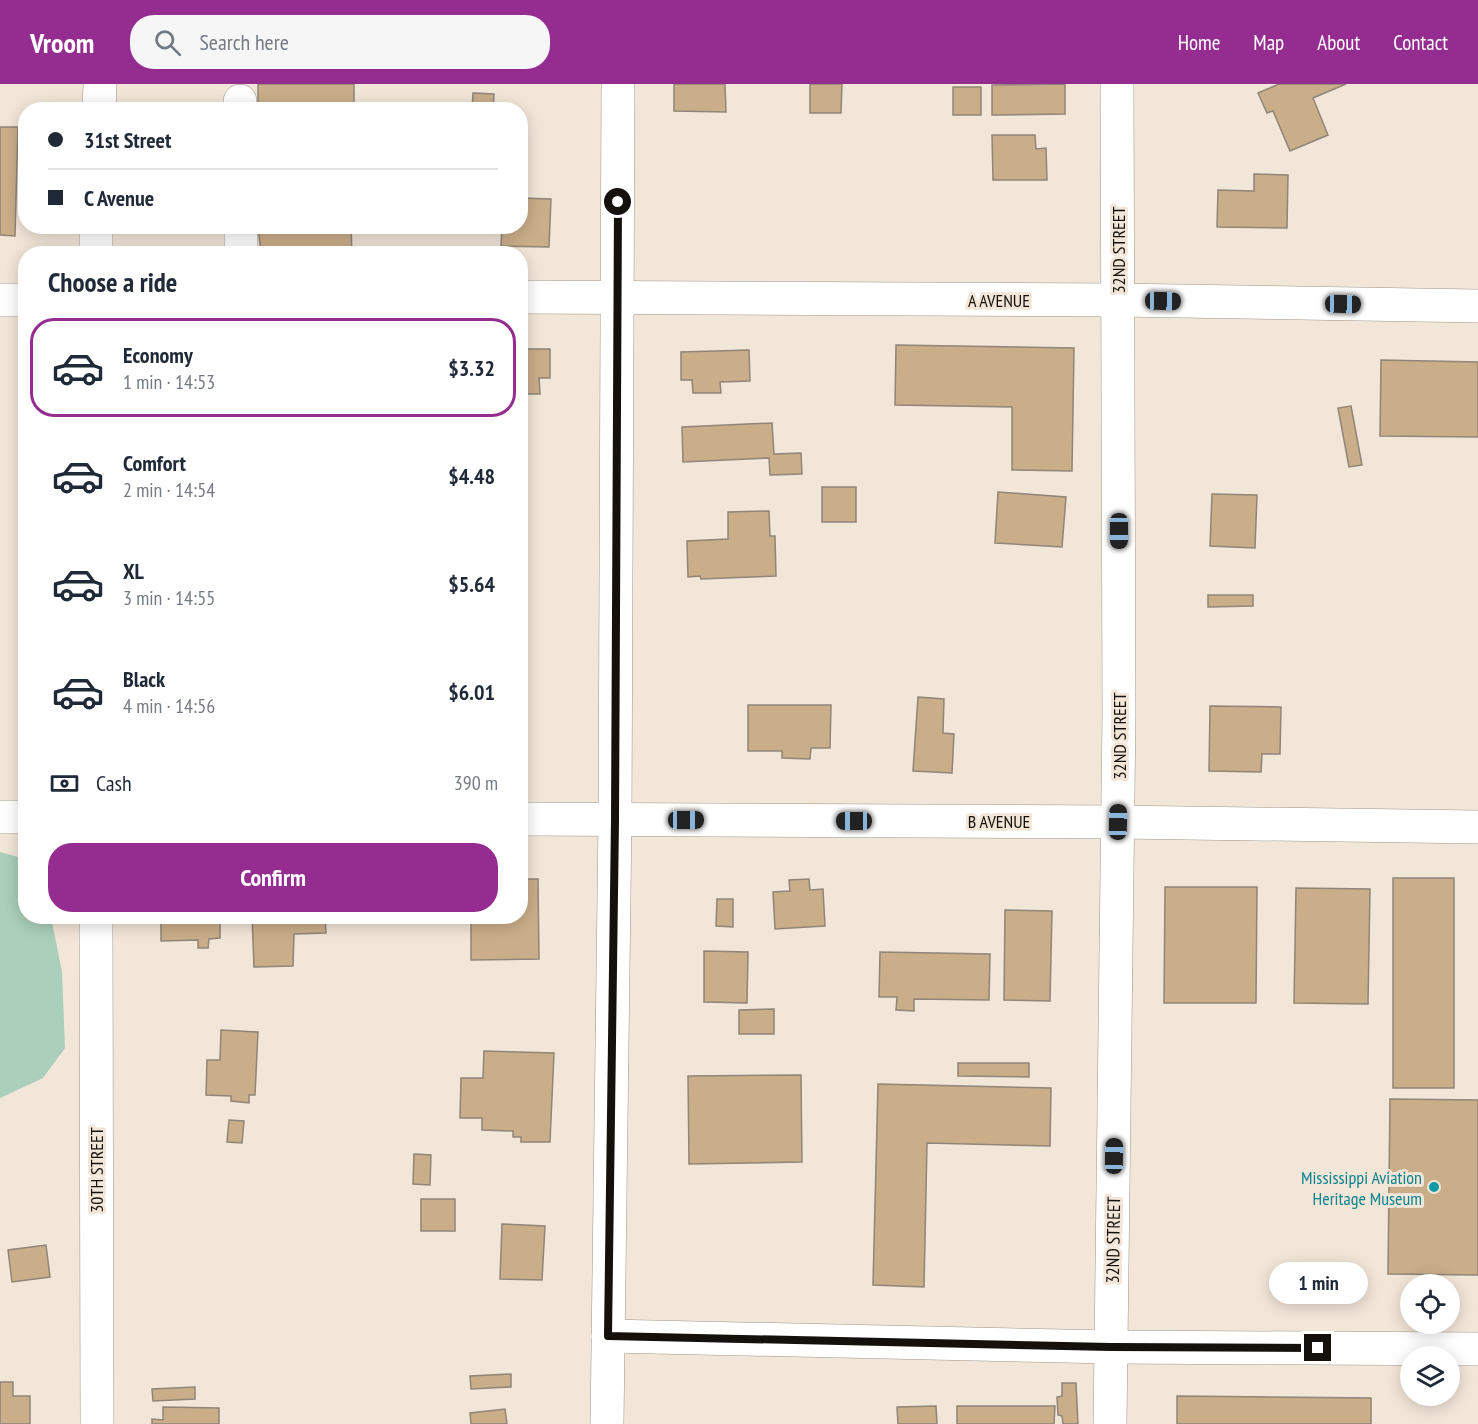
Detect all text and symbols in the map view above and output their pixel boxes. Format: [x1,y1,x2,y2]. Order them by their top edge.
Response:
search box [130,15,550,69]
text: Vroom [30,24,94,61]
icon: search [151,26,184,59]
text: Search here [199,28,289,56]
text: Home [1178,29,1220,56]
text: Map [1253,29,1284,56]
text: About [1317,29,1360,56]
text: Contact [1393,29,1448,56]
text: 31st Street [84,126,171,154]
text: C Avenue [84,184,154,212]
route start [604,188,631,215]
street label: 32ND STREET [1107,206,1130,294]
text: Choose a ride [48,265,177,299]
street label: A AVENUE [968,289,1030,312]
car [1145,292,1181,310]
car [1325,295,1361,313]
icon: car [51,341,105,395]
text: Economy [123,341,193,369]
text: $3.32 [448,354,495,382]
text: 1 min · 14:53 [123,369,215,395]
icon: car [51,449,105,503]
text: Comfort [123,449,186,477]
text: $4.48 [448,462,495,490]
text: 2 min · 14:54 [123,477,215,503]
car [1110,513,1128,549]
icon: car [51,557,105,611]
text: XL [123,557,144,585]
text: $5.64 [448,570,495,598]
text: 3 min · 14:55 [123,585,215,611]
icon: car [51,665,105,719]
text: Black [123,665,165,693]
text: $6.01 [448,678,495,706]
street label: 32ND STREET [1108,692,1131,780]
text: 4 min · 14:56 [123,693,215,719]
icon: cash [48,767,81,800]
text: Cash [96,769,132,797]
text: 390 m [454,770,498,796]
car [1109,804,1127,840]
street label: B AVENUE [968,810,1030,833]
car [668,811,704,829]
car [836,812,872,830]
button: Confirm [48,843,498,912]
street label: 30TH STREET [85,1127,108,1213]
car [1105,1138,1123,1174]
place label: Mississippi Aviation Heritage Museum [1301,1166,1422,1210]
marker: Mississippi Aviation Heritage Museum [1427,1180,1441,1194]
street label: 32ND STREET [1101,1196,1125,1284]
callout: 1 min [1268,1261,1368,1303]
text: 1 min [1298,1270,1339,1296]
map controls [1400,1274,1460,1406]
button: locate [1400,1274,1460,1334]
route end [1304,1334,1331,1361]
button: layers [1400,1346,1460,1406]

